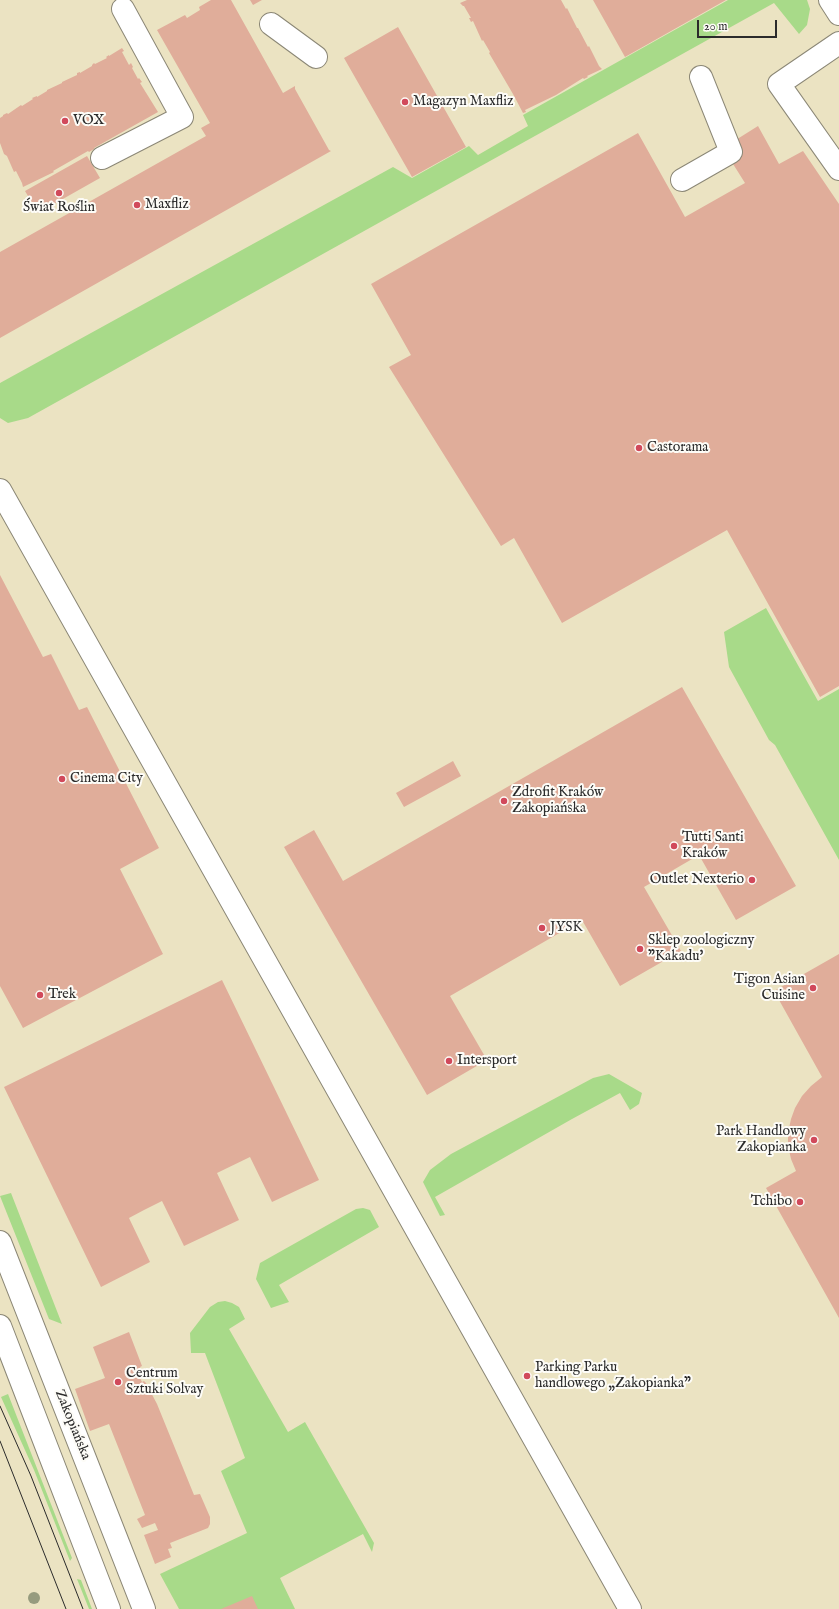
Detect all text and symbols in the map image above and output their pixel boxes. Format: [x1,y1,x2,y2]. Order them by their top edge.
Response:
scale bar [699,12,779,38]
text: 20 m [704,19,727,34]
place label: Magazyn Maxfliz [413,94,514,110]
marker: Magazyn Maxfliz [400,97,410,107]
place label: VOX [73,113,105,129]
marker: VOX [60,116,70,126]
marker: Świat Roślin [54,188,64,198]
place label: Maxfliz [145,197,189,213]
place label: Świat Roślin [23,200,95,216]
marker: Maxfliz [132,200,142,210]
place label: Castorama [647,440,708,456]
marker: Castorama [634,443,644,453]
place label: Cinema City [70,771,143,787]
marker: Cinema City [57,774,67,784]
place label: Zdrofit Kraków Zakopiańska [512,785,603,818]
marker: Zdrofit Kraków Zakopiańska [499,796,509,806]
place label: Tutti Santi Kraków [682,830,744,862]
marker: Tutti Santi Kraków [669,841,679,851]
place label: Outlet Nexterio [650,872,744,888]
marker: Outlet Nexterio [747,875,757,885]
place label: JYSK [550,920,583,936]
marker: JYSK [537,923,547,933]
place label: Sklep zoologiczny "Kakadu' [648,933,754,966]
marker: Sklep zoologiczny "Kakadu' [635,944,645,954]
place label: Tigon Asian Cuisine [734,972,805,1004]
marker: Tigon Asian Cuisine [808,983,818,993]
place label: Trek [48,987,76,1003]
marker: Trek [35,990,45,1000]
place label: Intersport [457,1053,517,1069]
marker: Intersport [444,1056,454,1066]
place label: Park Handlowy Zakopianka [716,1124,806,1156]
marker: Park Handlowy Zakopianka [809,1135,819,1145]
place label: Tchibo [751,1194,792,1210]
marker: Tchibo [795,1197,805,1207]
place label: Parking Parku handlowego „Zakopianka” [535,1360,691,1392]
place label: Centrum Sztuki Solvay [126,1366,203,1398]
marker: Parking Parku handlowego „Zakopianka” [522,1371,532,1381]
marker: Centrum Sztuki Solvay [113,1377,123,1387]
street label: Zakopiańska [50,1388,94,1462]

